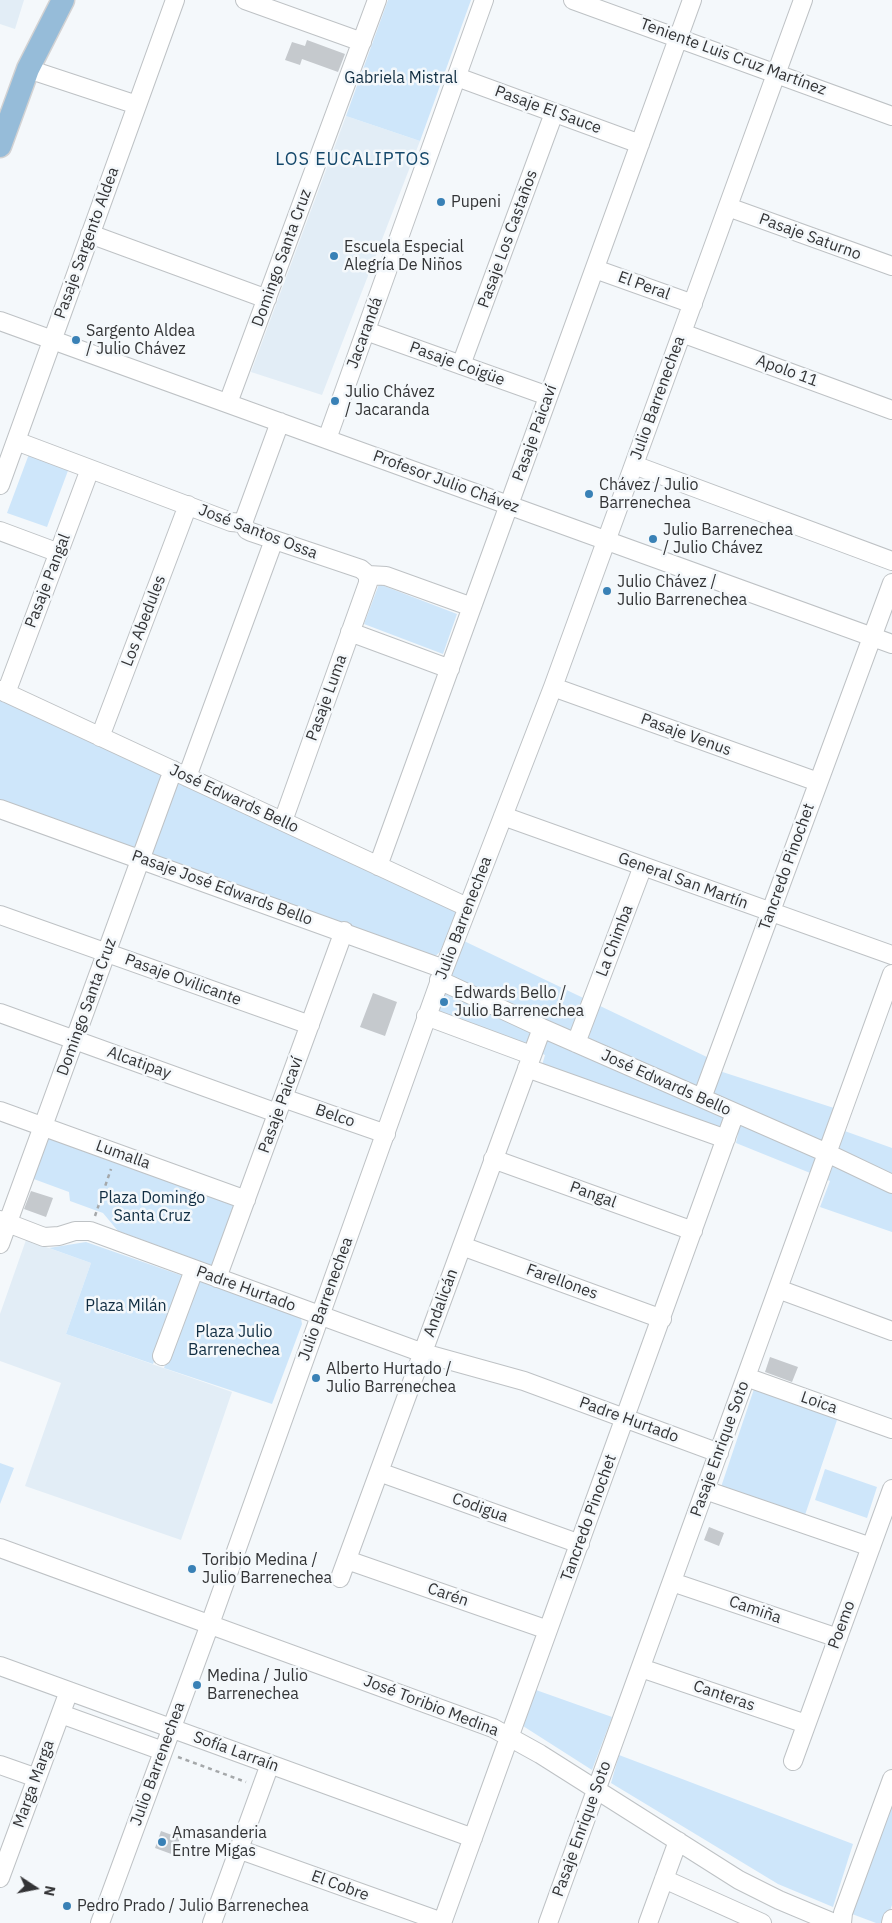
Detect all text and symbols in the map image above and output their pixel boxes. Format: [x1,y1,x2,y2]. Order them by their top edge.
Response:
street label: Teniente Luis Cruz Martínez [637,14,829,100]
park label: Gabriela Mistral [344,68,458,88]
street label: Pasaje El Sauce [492,82,604,138]
district label: LOS EUCALIPTOS [273,149,433,171]
street label: Pasaje Sargento Aldea [51,165,123,321]
street label: Pasaje Los Castaños [474,167,542,311]
street label: Domingo Santa Cruz [248,187,316,329]
place label: Pupeni [451,192,501,212]
marker: Pupeni [435,196,447,208]
street label: Pasaje Saturno [756,210,864,264]
place label: Escuela Especial Alegría De Niños [344,237,464,275]
marker: Escuela Especial Alegría De Niños [328,250,340,262]
street label: El Peral [615,268,673,304]
street label: Jacarandá [343,295,387,371]
place label: Sargento Aldea / Julio Chávez [86,321,195,359]
marker: Sargento Aldea / Julio Chávez [70,334,82,346]
street label: Julio Barrenechea [627,334,689,462]
street label: Pasaje Coigüe [407,338,507,390]
street label: Apolo 11 [753,351,821,391]
place label: Julio Chávez / Jacaranda [345,382,435,420]
street label: Pasaje Paicaví [509,382,561,484]
marker: Julio Chávez / Jacaranda [329,395,341,407]
street label: Profesor Julio Chávez [370,447,522,517]
place label: Chávez / Julio Barrenechea [599,475,699,513]
marker: Chávez / Julio Barrenechea [583,488,595,500]
street label: José Santos Ossa [196,500,320,564]
place label: Julio Barrenechea / Julio Chávez [663,520,793,558]
street label: Pasaje Pangal [21,531,75,631]
marker: Julio Barrenechea / Julio Chávez [647,533,659,545]
place label: Julio Chávez / Julio Barrenechea [617,572,747,610]
street label: Los Abedules [118,573,170,669]
marker: Julio Chávez / Julio Barrenechea [601,585,613,597]
street label: Pasaje Luma [303,652,351,744]
street label: Pasaje Venus [638,710,734,760]
street label: José Edwards Bello [166,761,302,837]
street label: Tancredo Pinochet [755,801,819,933]
street label: Pasaje José Edwards Bello [129,846,315,930]
street label: General San Martín [615,849,751,913]
street label: Julio Barrenechea [432,854,496,982]
street label: La Chimba [593,902,637,980]
street label: Domingo Santa Cruz [53,936,121,1078]
street label: Pasaje Ovilicante [122,950,244,1010]
place label: Edwards Bello / Julio Barrenechea [454,983,584,1021]
marker: Edwards Bello / Julio Barrenechea [438,996,450,1008]
street label: Alcatipay [104,1043,174,1083]
street label: José Edwards Bello [598,1046,734,1120]
street label: Pasaje Paicaví [255,1054,307,1156]
street label: Belco [313,1100,357,1132]
street label: Lumalla [93,1136,153,1174]
street label: Pangal [567,1178,619,1212]
park label: Plaza Domingo Santa Cruz [99,1188,205,1226]
street label: Julio Barrenechea [295,1235,357,1363]
street label: Farellones [524,1260,600,1304]
street label: Padre Hurtado [194,1262,298,1316]
street label: Andalicán [420,1266,462,1340]
park label: Plaza Milán [85,1296,167,1316]
park label: Plaza Julio Barrenechea [188,1322,280,1360]
place label: Alberto Hurtado / Julio Barrenechea [326,1359,456,1397]
marker: Alberto Hurtado / Julio Barrenechea [310,1372,322,1384]
street label: Pasaje Enrique Soto [687,1379,753,1519]
street label: Loica [798,1388,840,1418]
street label: Padre Hurtado [577,1393,681,1447]
street label: Tancredo Pinochet [557,1452,621,1584]
street label: Codigua [449,1489,511,1527]
place label: Toribio Medina / Julio Barrenechea [202,1550,332,1588]
marker: Toribio Medina / Julio Barrenechea [186,1563,198,1575]
street label: Carén [425,1579,471,1611]
street label: Camiña [726,1592,784,1628]
street label: Poemo [824,1598,860,1652]
place label: Medina / Julio Barrenechea [207,1666,308,1704]
street label: José Toribio Medina [361,1671,501,1741]
street label: Canteras [691,1676,757,1716]
marker: Medina / Julio Barrenechea [191,1679,203,1691]
street label: Julio Barrenechea [127,1700,189,1828]
street label: Sofía Larraín [191,1728,281,1776]
street label: Marga Marga [9,1738,59,1830]
street label: Pasaje Enrique Soto [549,1759,615,1899]
place label: Amasanderia Entre Migas [172,1823,267,1861]
marker: Amasanderia Entre Migas [156,1836,168,1848]
north arrow [10,1863,60,1913]
street label: El Cobre [308,1867,372,1905]
text: N [40,1884,60,1898]
place label: Pedro Prado / Julio Barrenechea [77,1896,309,1916]
marker: Pedro Prado / Julio Barrenechea [61,1900,73,1912]

